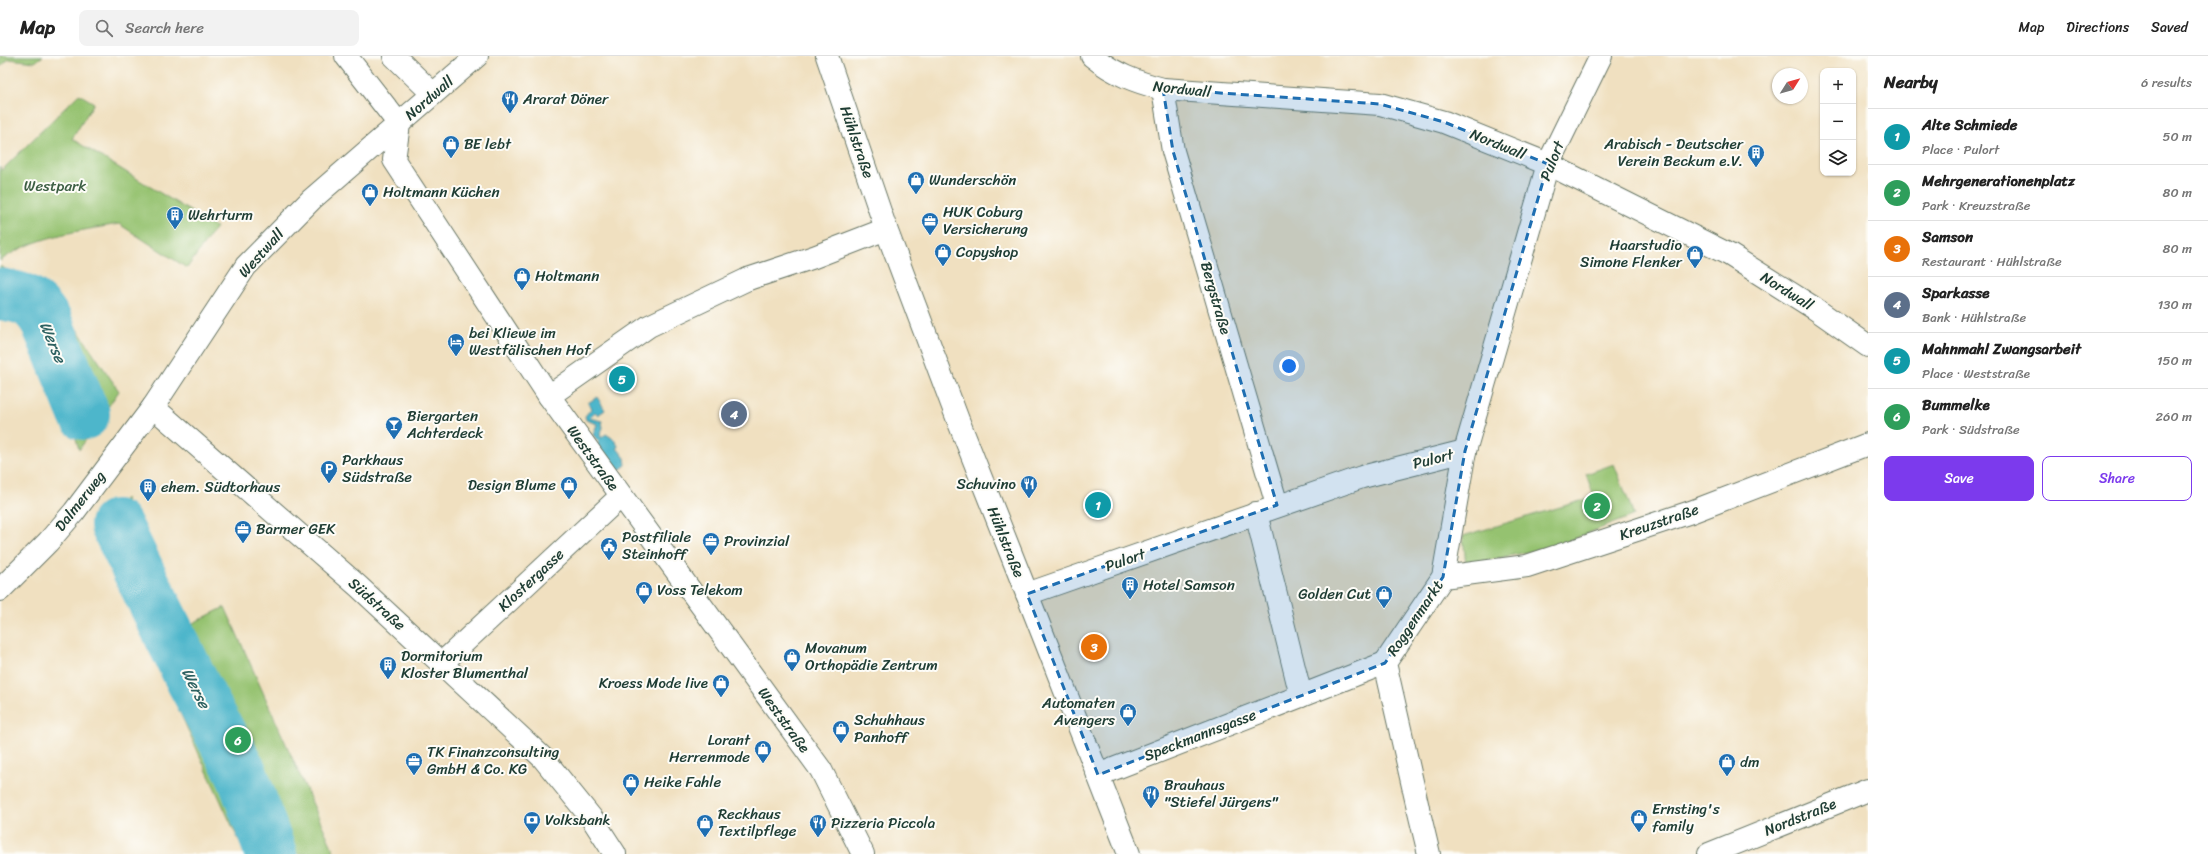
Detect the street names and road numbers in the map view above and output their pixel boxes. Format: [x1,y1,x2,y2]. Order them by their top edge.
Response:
street label: Nordwall [398,69,460,127]
street label: Nordwall [1152,73,1213,105]
street label: Hühlstraße [832,102,882,182]
street label: Nordwall [1466,121,1531,167]
street label: Pulort [1532,136,1572,185]
street label: Westwall [232,222,291,284]
street label: Bergstraße [1193,258,1239,338]
street label: Nordwall [1755,264,1819,318]
street label: Weststraße [560,419,626,497]
street label: Pulort [1410,441,1457,477]
street label: Dalmerweg [48,465,112,537]
street label: Kreuzstraße [1616,496,1703,548]
street label: Hühlstraße [980,502,1032,582]
street label: Pulort [1101,541,1150,579]
street label: Klostergasse [492,542,571,618]
street label: Südstraße [342,571,412,637]
street label: Roggenmarkt [1380,574,1450,662]
street label: Weststraße [751,681,817,759]
street label: Speckmannsgasse [1140,702,1260,768]
street label: Nordstraße [1760,791,1840,843]

